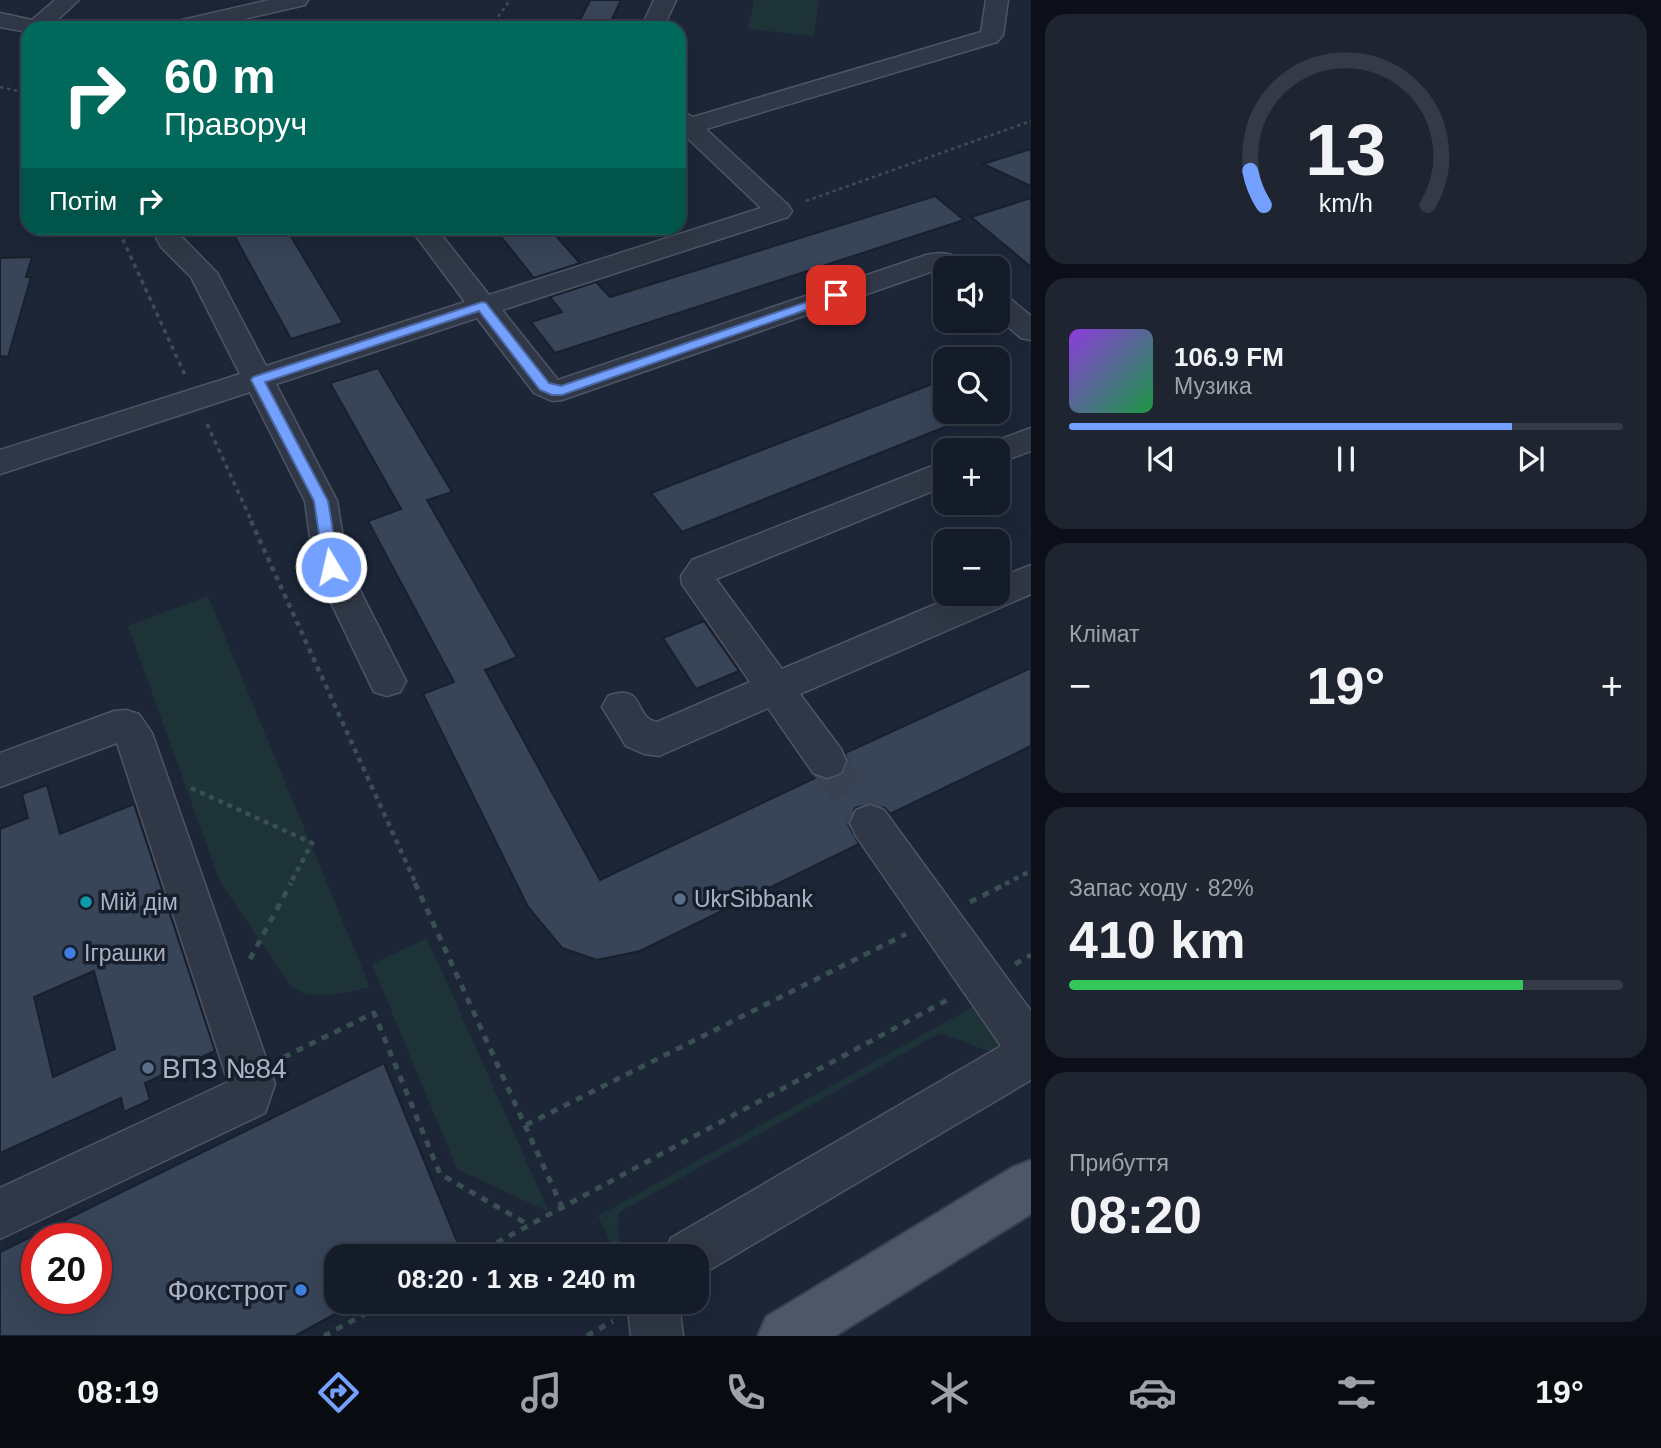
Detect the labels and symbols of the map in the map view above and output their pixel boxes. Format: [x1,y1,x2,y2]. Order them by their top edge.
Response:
pin [806,265,866,325]
position arrow [294,530,368,604]
place label: UkrSibbank [694,886,813,912]
place label: Мій дім [100,889,178,915]
marker: UkrSibbank [672,891,688,907]
marker: Мій дім [78,894,94,910]
place label: Іграшки [84,940,166,966]
marker: Іграшки [62,945,78,961]
place label: ВПЗ №84 [162,1053,287,1084]
marker: ВПЗ №84 [140,1060,156,1076]
speed limit sign: 20 [21,1223,112,1314]
place label: Фокстрот [167,1275,287,1306]
marker: Фокстрот [293,1282,309,1298]

